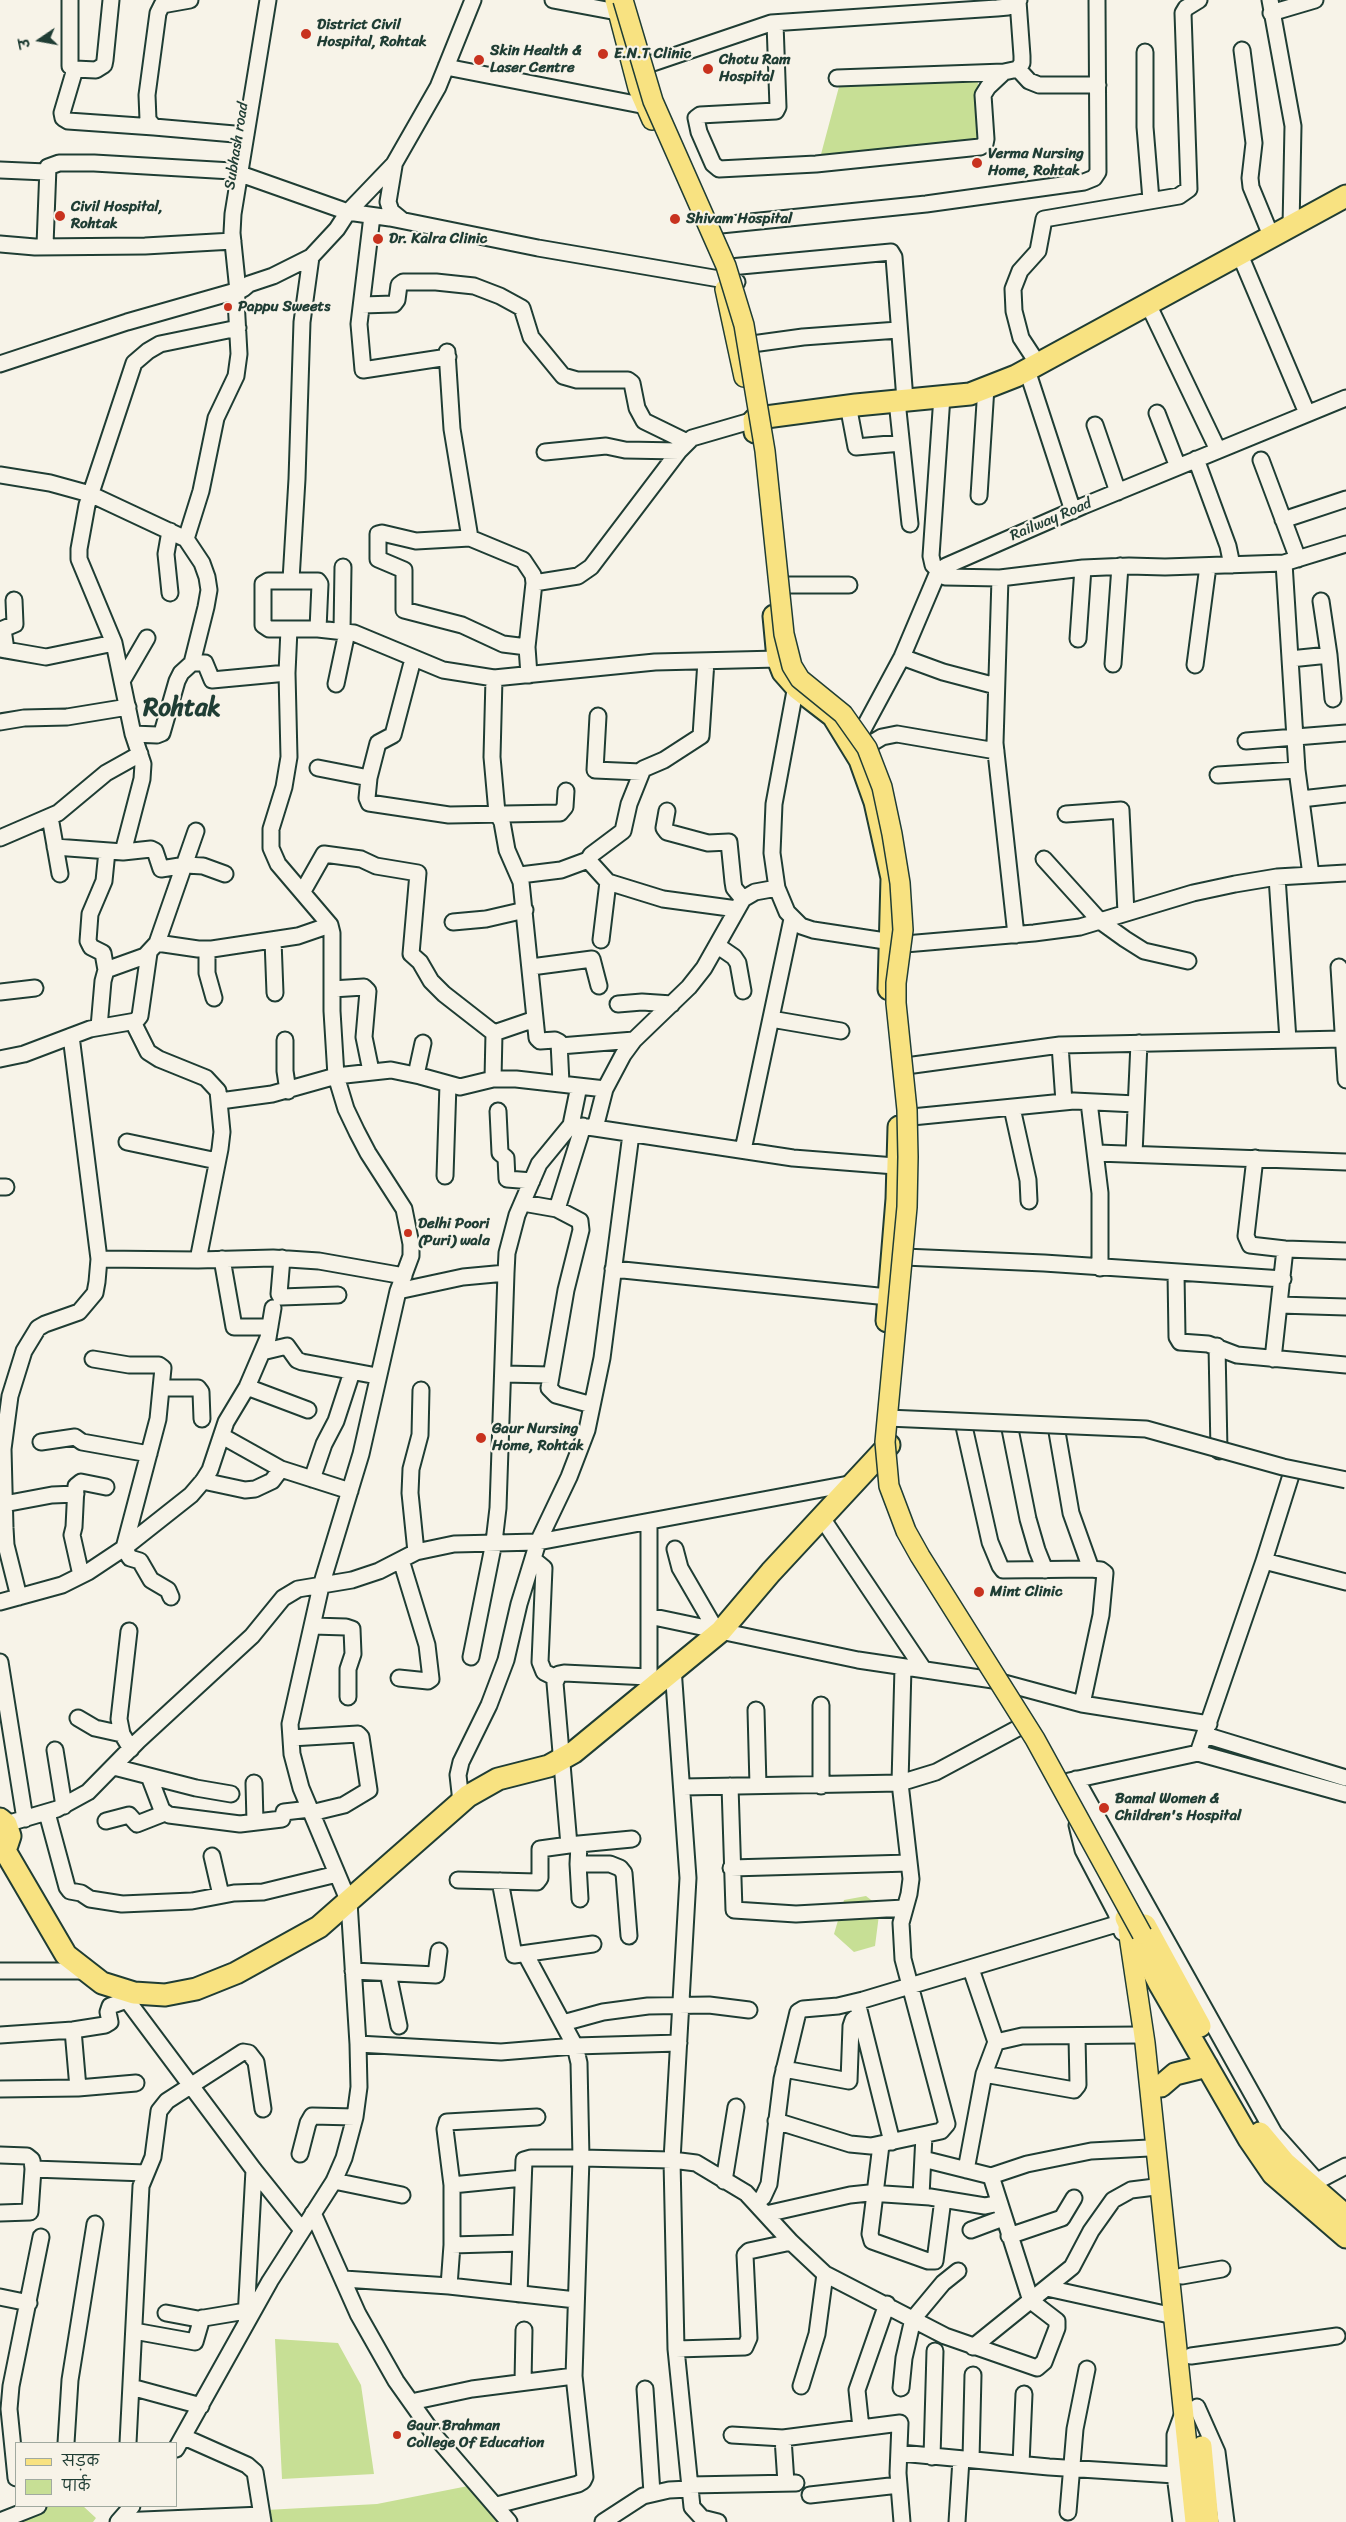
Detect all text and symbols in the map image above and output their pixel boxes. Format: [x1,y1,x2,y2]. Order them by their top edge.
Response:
north arrow [15,15,65,65]
place label: District Civil Hospital, Rohtak [317,16,427,51]
marker: District Civil Hospital, Rohtak [299,27,313,41]
text: उ [12,36,38,50]
place label: Skin Health & Laser Centre [490,42,581,77]
place label: E.N.T Clinic [614,45,691,63]
marker: E.N.T Clinic [596,47,610,61]
place label: Chotu Ram Hospital [719,51,790,86]
marker: Skin Health & Laser Centre [472,53,486,67]
marker: Chotu Ram Hospital [701,62,715,76]
street label: Subhash road [221,101,253,191]
place label: Verma Nursing Home, Rohtak [988,145,1084,180]
marker: Verma Nursing Home, Rohtak [970,156,984,170]
place label: Civil Hospital, Rohtak [71,198,163,233]
marker: Civil Hospital, Rohtak [53,209,67,223]
place label: Shivam Hospital [686,210,792,228]
marker: Shivam Hospital [668,212,682,226]
place label: Dr. Kalra Clinic [389,230,487,248]
marker: Dr. Kalra Clinic [371,232,385,246]
place label: Pappu Sweets [238,298,330,316]
marker: Pappu Sweets [222,301,234,313]
street label: Railway Road [1008,495,1094,545]
district label: Rohtak [143,694,221,724]
place label: Delhi Poori (Puri) wala [418,1215,490,1250]
marker: Delhi Poori (Puri) wala [402,1227,414,1239]
place label: Gaur Nursing Home, Rohtak [492,1420,584,1455]
marker: Gaur Nursing Home, Rohtak [474,1431,488,1445]
place label: Mint Clinic [990,1583,1062,1601]
marker: Mint Clinic [972,1585,986,1599]
place label: Bamal Women & Children's Hospital [1115,1790,1241,1825]
marker: Bamal Women & Children's Hospital [1097,1801,1111,1815]
place label: Gaur Brahman College Of Education [407,2417,544,2452]
marker: Gaur Brahman College Of Education [391,2429,403,2441]
legend [15,2442,178,2507]
text: सड़क [62,2448,99,2474]
text: पार्क [62,2473,90,2499]

